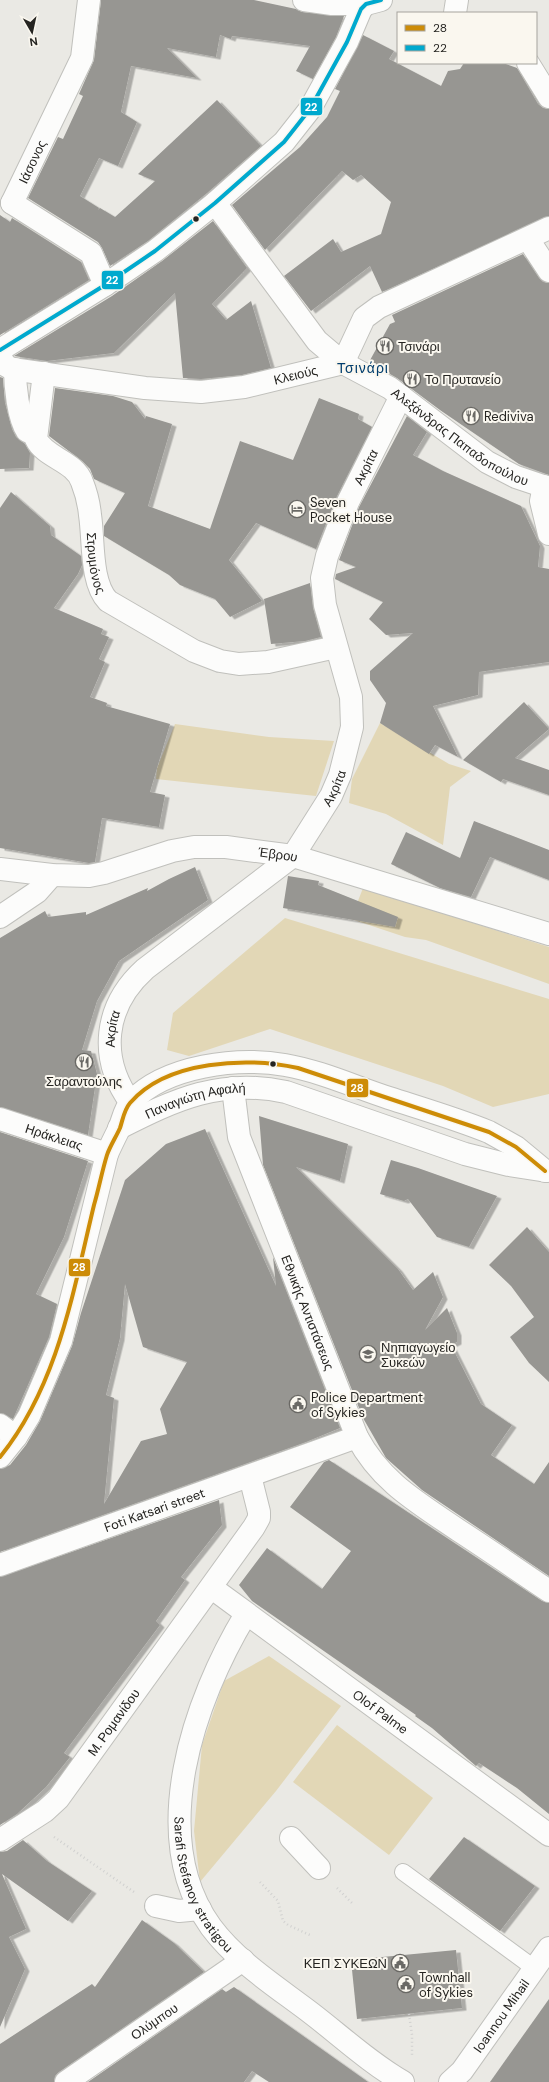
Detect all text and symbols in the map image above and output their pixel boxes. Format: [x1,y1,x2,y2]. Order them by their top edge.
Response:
north arrow [12,12,52,52]
legend [397,12,537,64]
text: 28 [433,20,447,36]
text: N [29,34,39,49]
text: 22 [433,40,447,56]
line badge: 22 [300,97,323,116]
text: 22 [305,100,317,114]
street label: Ιάσονος [15,137,50,186]
unlabelled marker [191,214,201,224]
line badge: 22 [101,270,124,290]
text: 22 [106,273,118,287]
restaurant icon: Τσινάρι [375,336,395,356]
place label: Τσινάρι [398,338,440,355]
district label: Τσινάρι [337,359,389,377]
street label: Κλειούς [272,362,319,389]
restaurant icon: Το Πρυτανείο [402,369,422,389]
place label: Το Πρυτανείο [425,371,501,388]
street label: Αλεξάνδρας Παπαδοπούλου [388,384,531,490]
restaurant icon: Rediviva [461,406,481,426]
place label: Rediviva [484,408,534,425]
street label: Ακρίτα [350,446,382,488]
place label: Seven Pocket House [310,494,392,526]
hotel icon: Seven Pocket House [287,499,307,519]
street label: Στρυμόνος [83,532,109,597]
street label: Ακρίτα [319,768,350,810]
street label: Έβρου [256,843,300,866]
street label: Ακρίτα [102,1007,124,1048]
restaurant icon: Σαραντούλης [74,1052,94,1072]
unlabelled marker [268,1059,278,1069]
place label: Σαραντούλης [46,1073,122,1090]
line badge: 28 [346,1078,369,1098]
street label: Παναγιώτη Αφαλή [142,1080,246,1123]
text: 28 [350,1081,364,1095]
street label: Ηράκλειας [23,1120,85,1155]
street label: Εθνικής Αντιστάσεως [277,1253,338,1373]
line badge: 28 [68,1258,91,1277]
text: 28 [72,1260,86,1274]
place label: Νηπιαγωγείο Συκεών [381,1339,455,1371]
school or university icon: Νηπιαγωγείο Συκεών [358,1344,378,1364]
place label: Police Department of Sykies [311,1389,423,1421]
public building icon: Police Department of Sykies [288,1394,308,1414]
street label: Foti Katsari street [102,1484,207,1536]
street label: Μ. Ρομανίδου [84,1685,144,1759]
street label: Olof Palme [349,1686,411,1738]
street label: Sarafi Stefanoy stratigou [171,1817,237,1956]
public building icon: ΚΕΠ ΣΥΚΕΩΝ [390,1953,410,1973]
place label: ΚΕΠ ΣΥΚΕΩΝ [304,1955,387,1972]
place label: Townhall of Sykies [419,1969,473,2001]
public building icon: Townhall of Sykies [396,1974,416,1994]
street label: Ioannou Mihail [470,1976,533,2056]
street label: Ολύμπου [127,1999,181,2044]

